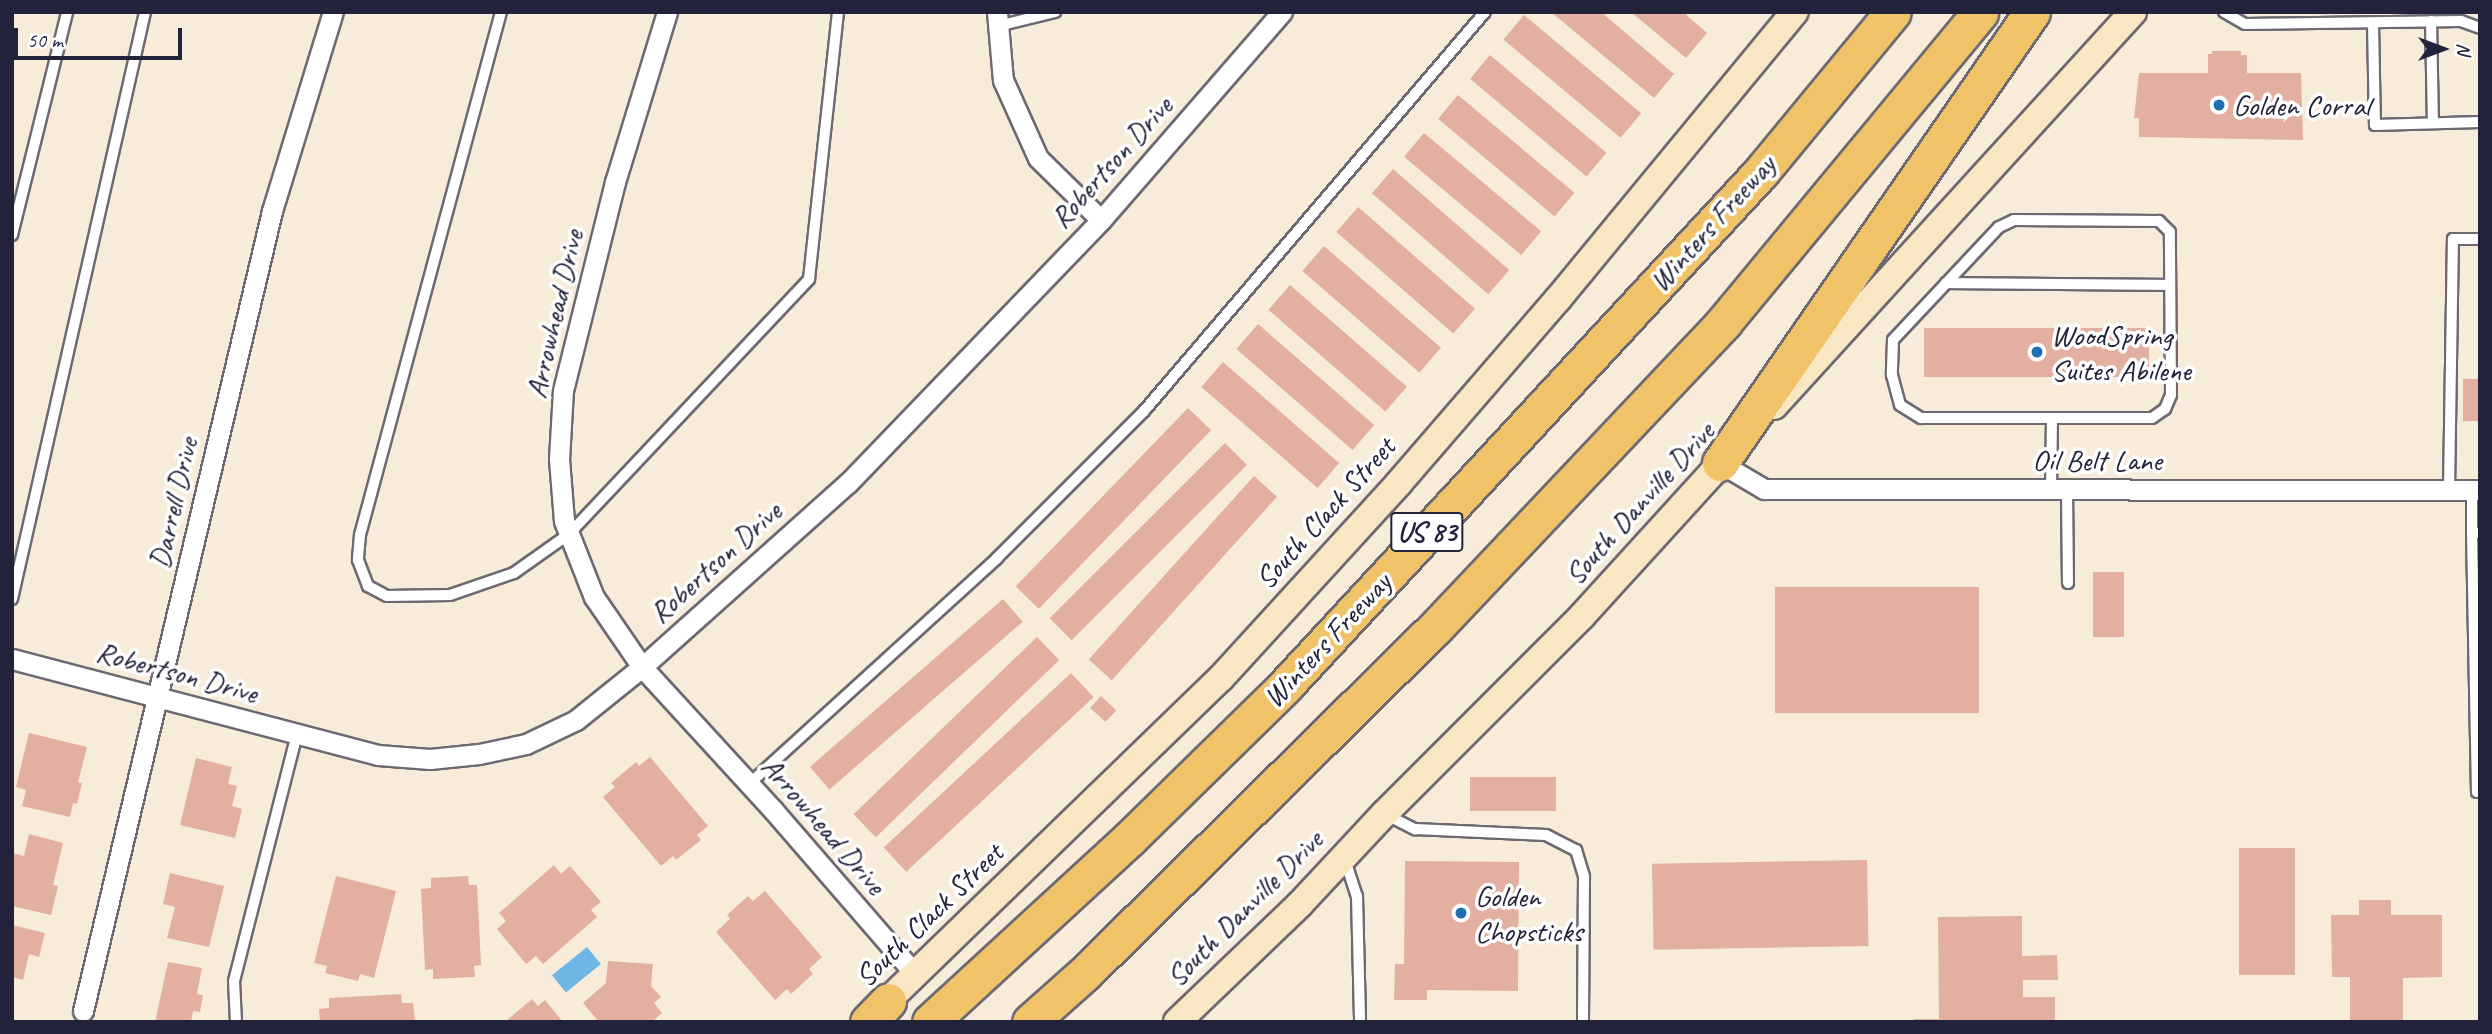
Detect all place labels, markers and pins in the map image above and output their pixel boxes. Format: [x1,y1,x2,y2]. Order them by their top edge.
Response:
place label: Golden Corral [2233,87,2369,123]
marker: Golden Corral [2211,97,2227,113]
place label: WoodSpring Suites Abilene [2051,317,2191,388]
marker: WoodSpring Suites Abilene [2029,344,2045,360]
place label: Golden Chopsticks [1475,878,1582,948]
marker: Golden Chopsticks [1453,905,1469,921]

